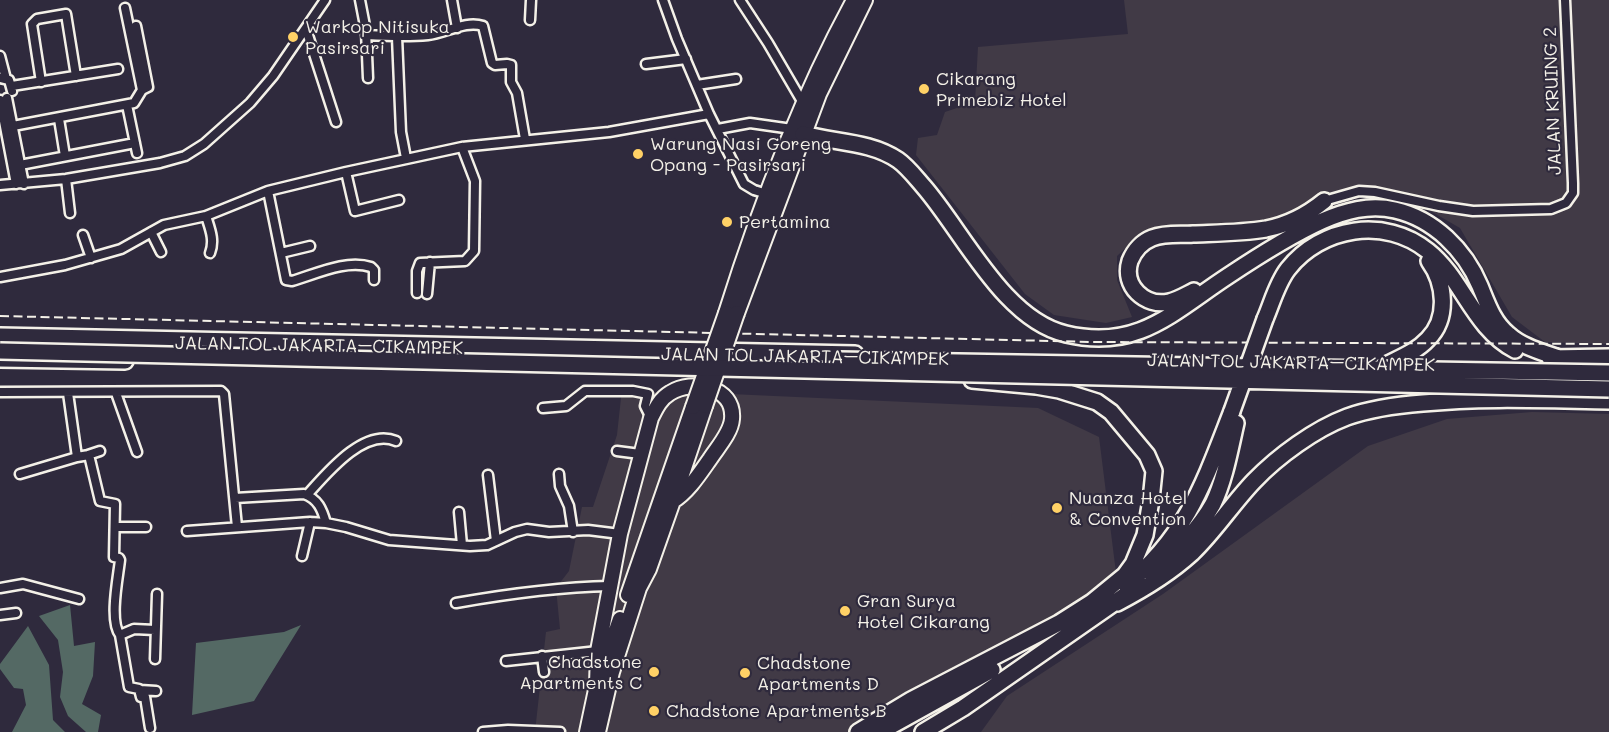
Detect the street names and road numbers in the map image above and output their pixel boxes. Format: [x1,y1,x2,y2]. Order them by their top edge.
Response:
street label: JALAN KRUING 2 [1540,27,1566,175]
street label: JALAN TOL JAKARTA–CIKAMPEK [175,333,463,359]
street label: JALAN TOL JAKARTA–CIKAMPEK [661,344,949,370]
street label: JALAN TOL JAKARTA–CIKAMPEK [1147,350,1435,376]

